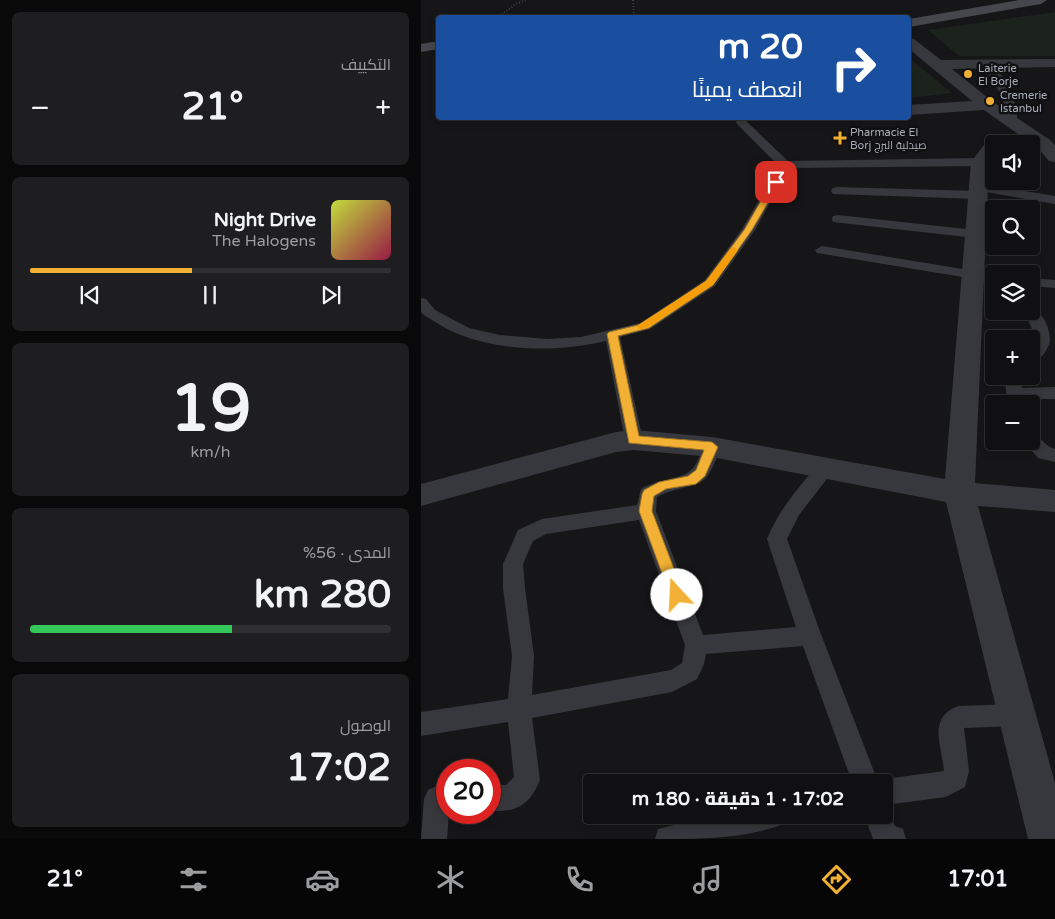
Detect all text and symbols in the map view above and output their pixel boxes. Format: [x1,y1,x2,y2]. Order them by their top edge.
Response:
text: 20 m [718,26,803,68]
icon: right [821,35,886,100]
text: التكييف [341,55,391,75]
place label: Laiterie El Borje [978,62,1018,88]
marker: Laiterie El Borje [962,68,974,80]
text: انعطف يمينًا [692,77,803,103]
text: 21° [182,84,244,130]
place label: Cremerie Istanbul [1000,89,1047,115]
text: − [30,91,50,125]
text: + [375,91,391,125]
marker: Cremerie Istanbul [984,95,996,107]
place label: Pharmacie El Borj صيدلية البرج [850,126,927,153]
marker: Pharmacie El Borj صيدلية البرج [834,132,846,144]
map controls [985,135,1040,450]
button: sound [985,135,1040,190]
pin [755,161,797,203]
icon: arrive [762,168,790,196]
button: search [985,200,1040,255]
text: Night Drive [214,209,316,231]
text: The Halogens [212,231,316,251]
button: layers [985,265,1040,320]
icon: previous [76,281,104,309]
icon: pause [196,281,224,309]
icon: next [317,281,345,309]
button: + [985,330,1040,385]
text: 19 [170,370,251,449]
button: − [985,395,1040,450]
text: km/h [190,442,231,462]
text: المدى · 56% [303,543,391,563]
position arrow [650,568,702,620]
text: 280 km [254,572,391,618]
text: الوصول [340,716,391,736]
text: 17:02 [286,745,391,791]
speed limit sign: 20 [436,759,501,824]
text: 17:02 · 1 دقيقة · 180 m [632,788,844,810]
icon: filters [176,862,211,897]
icon: car [305,862,340,897]
icon: climate [433,862,468,897]
icon: phone [562,862,597,897]
icon: music [690,862,725,897]
icon: directions [819,862,854,897]
text: 21° [47,866,83,892]
text: 17:01 [947,866,1008,892]

